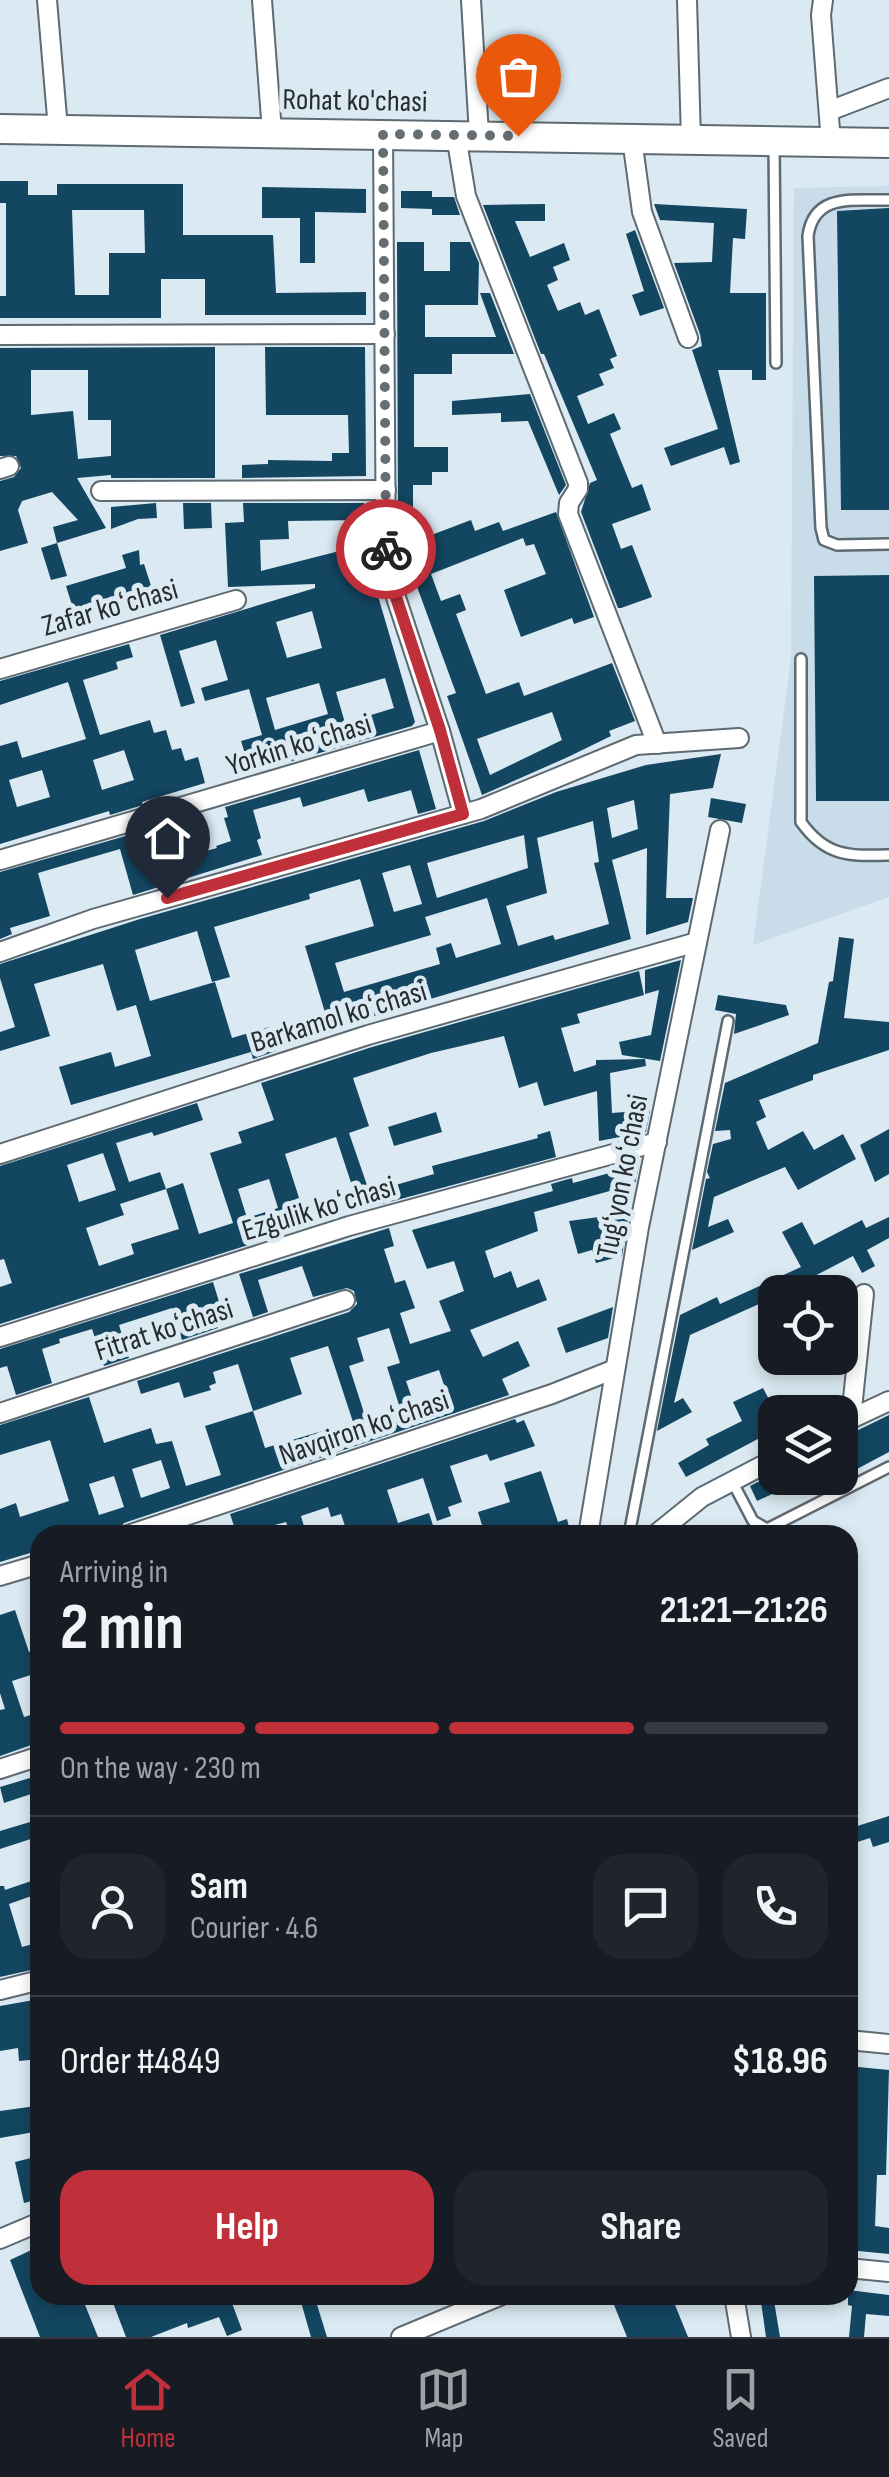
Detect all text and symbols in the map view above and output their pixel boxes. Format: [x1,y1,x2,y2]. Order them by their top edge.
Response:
pin [476,34,561,137]
icon: bag [491,49,546,104]
street label: Rohat ko'chasi [282,82,428,120]
courier [336,499,436,599]
icon: bike [359,522,414,577]
street label: Zafar koʻchasi [38,571,182,645]
street label: Yorkin koʻchasi [222,706,376,784]
pin [125,796,210,899]
icon: home [140,811,195,866]
street label: Barkamol koʻchasi [247,973,431,1061]
street label: Tugʻyon koʻchasi [590,1091,656,1261]
street label: Ezgulik koʻchasi [238,1169,400,1249]
map controls [758,1275,858,1495]
button: locate [758,1275,858,1375]
street label: Fitrat koʻchasi [90,1291,238,1369]
street label: Navqiron koʻchasi [274,1382,454,1474]
button: layers [758,1395,858,1495]
text: Arriving in [60,1553,168,1592]
text: 21:21–21:26 [660,1588,828,1633]
text: 2 min [60,1590,184,1668]
text: On the way · 230 m [60,1749,261,1788]
button: person [60,1854,165,1959]
button: chat [593,1854,698,1959]
button: phone [723,1854,828,1959]
text: Sam [190,1864,248,1909]
text: Courier · 4.6 [190,1909,318,1948]
text: Order #4849 [60,2039,221,2084]
text: $18.96 [732,2039,828,2084]
button: Help [60,2170,434,2285]
button: Share [454,2170,828,2285]
tab: Home [120,2362,176,2455]
tab: Map [416,2362,471,2455]
tab: Saved [712,2362,769,2455]

